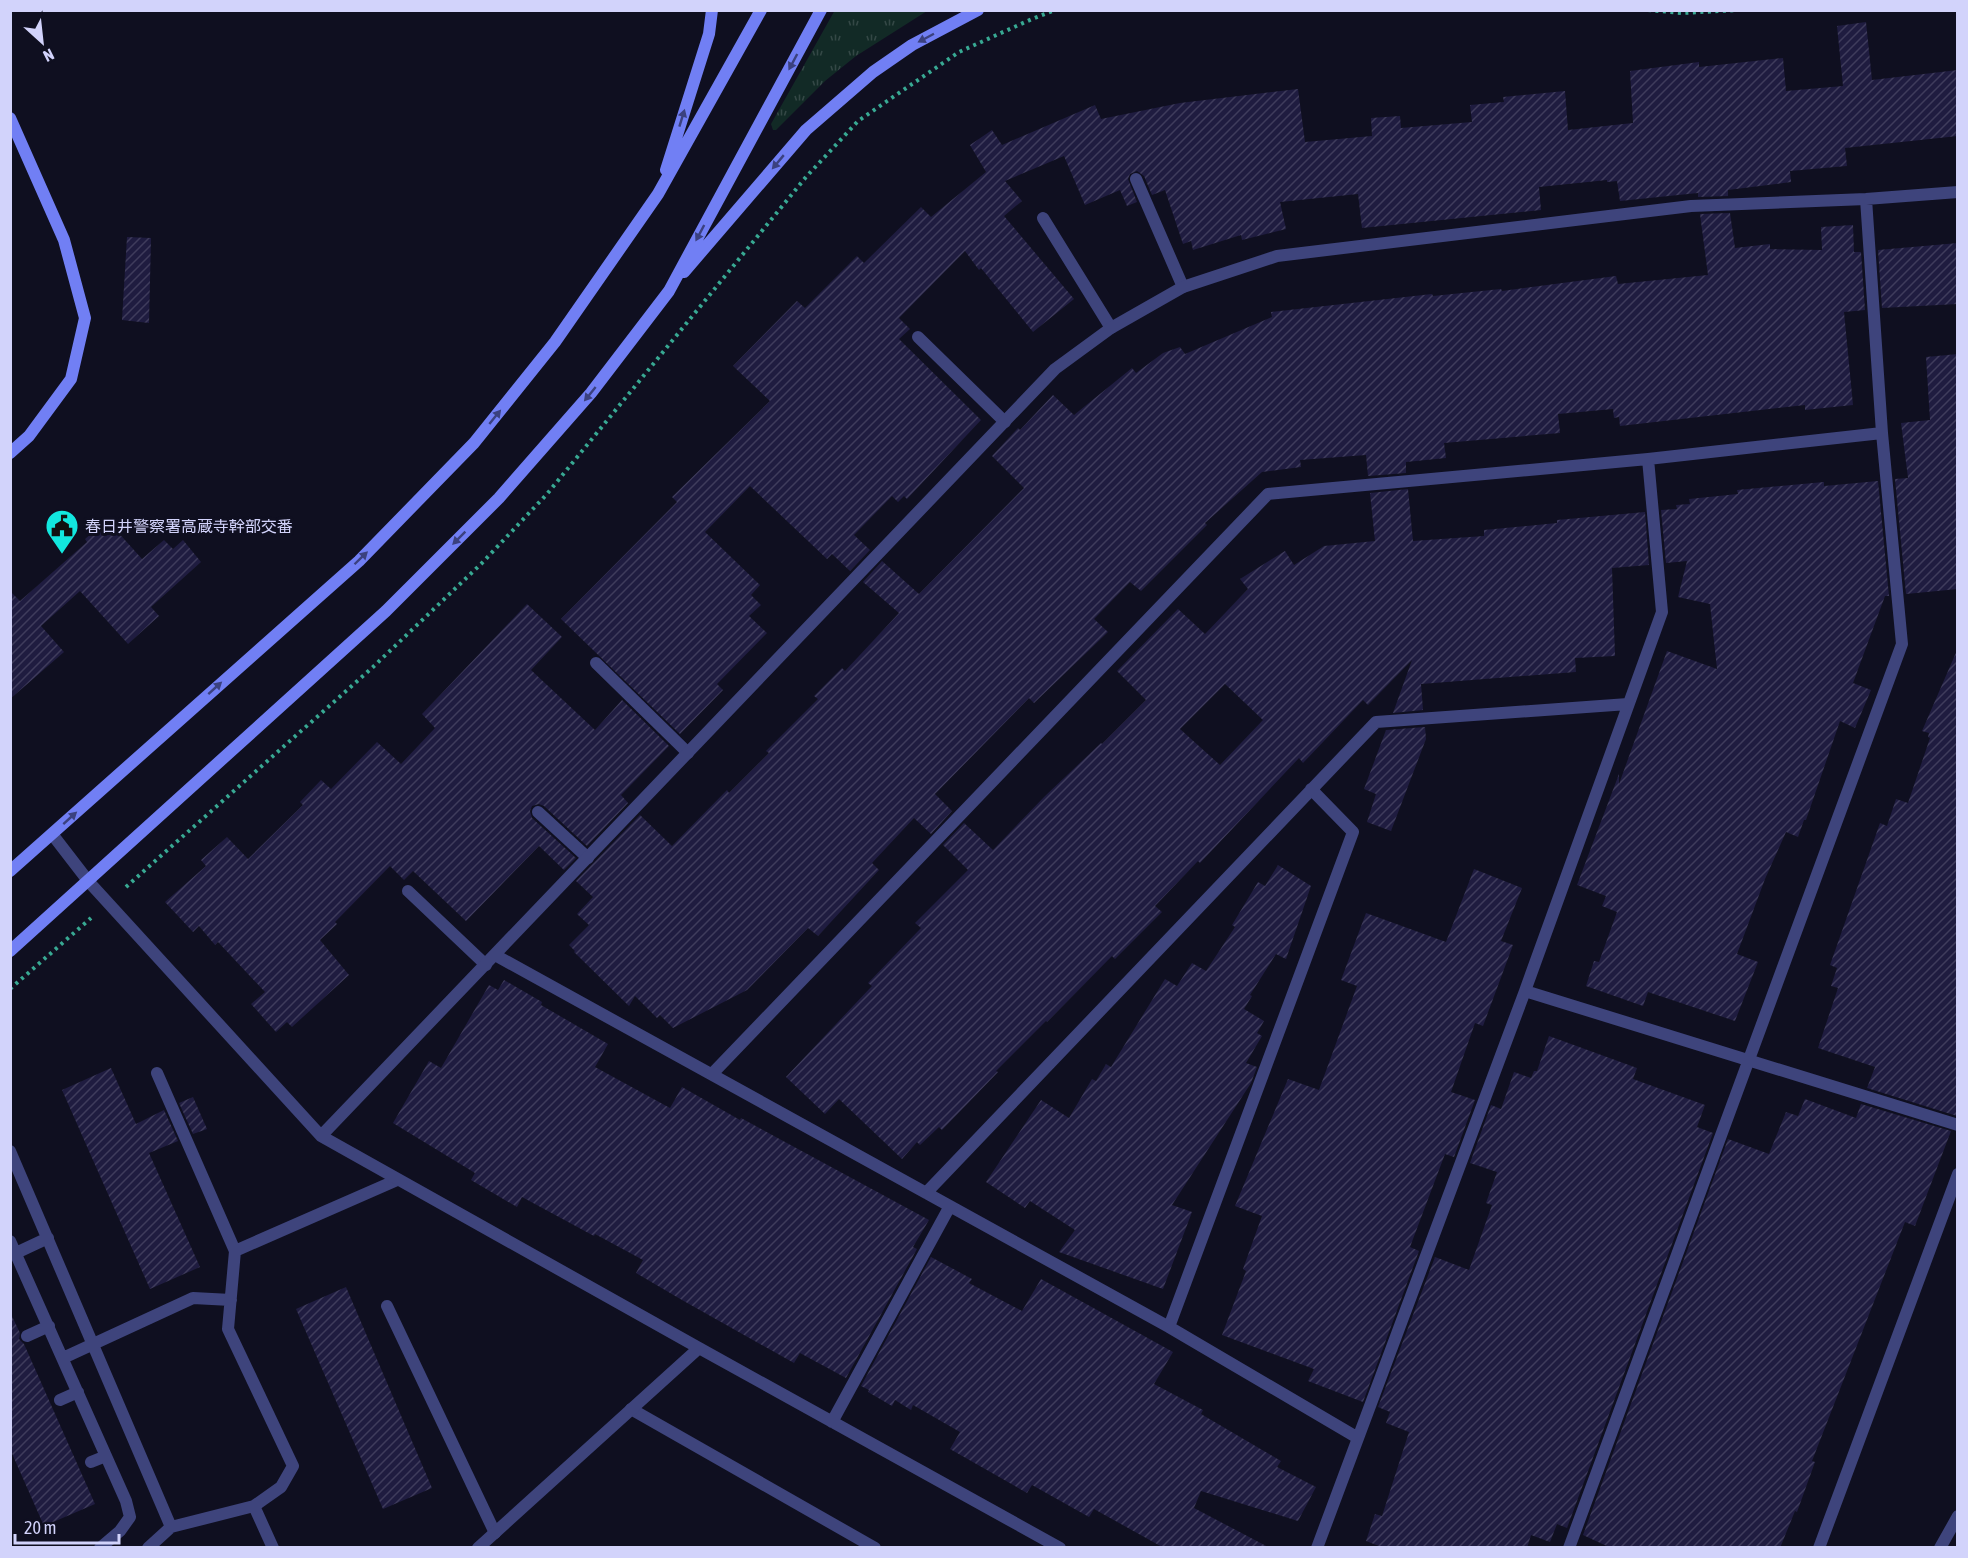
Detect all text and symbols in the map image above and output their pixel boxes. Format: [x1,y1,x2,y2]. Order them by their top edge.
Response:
north arrow [12,12,72,72]
one-way arrow [918,33,935,42]
text: N [41,45,57,66]
one-way arrow [788,54,798,71]
one-way arrow [678,109,687,127]
one-way arrow [772,154,785,169]
one-way arrow [695,225,705,242]
one-way arrow [584,386,597,401]
one-way arrow [488,409,501,425]
public building icon: 春日井警察署高蔵寺幹部交番 [44,508,80,555]
place label: 春日井警察署高蔵寺幹部交番 [85,517,293,535]
one-way arrow [452,531,466,546]
one-way arrow [353,552,367,566]
one-way arrow [208,681,223,695]
one-way arrow [62,812,77,825]
scale bar [15,1507,118,1545]
text: 20 m [24,1517,56,1538]

